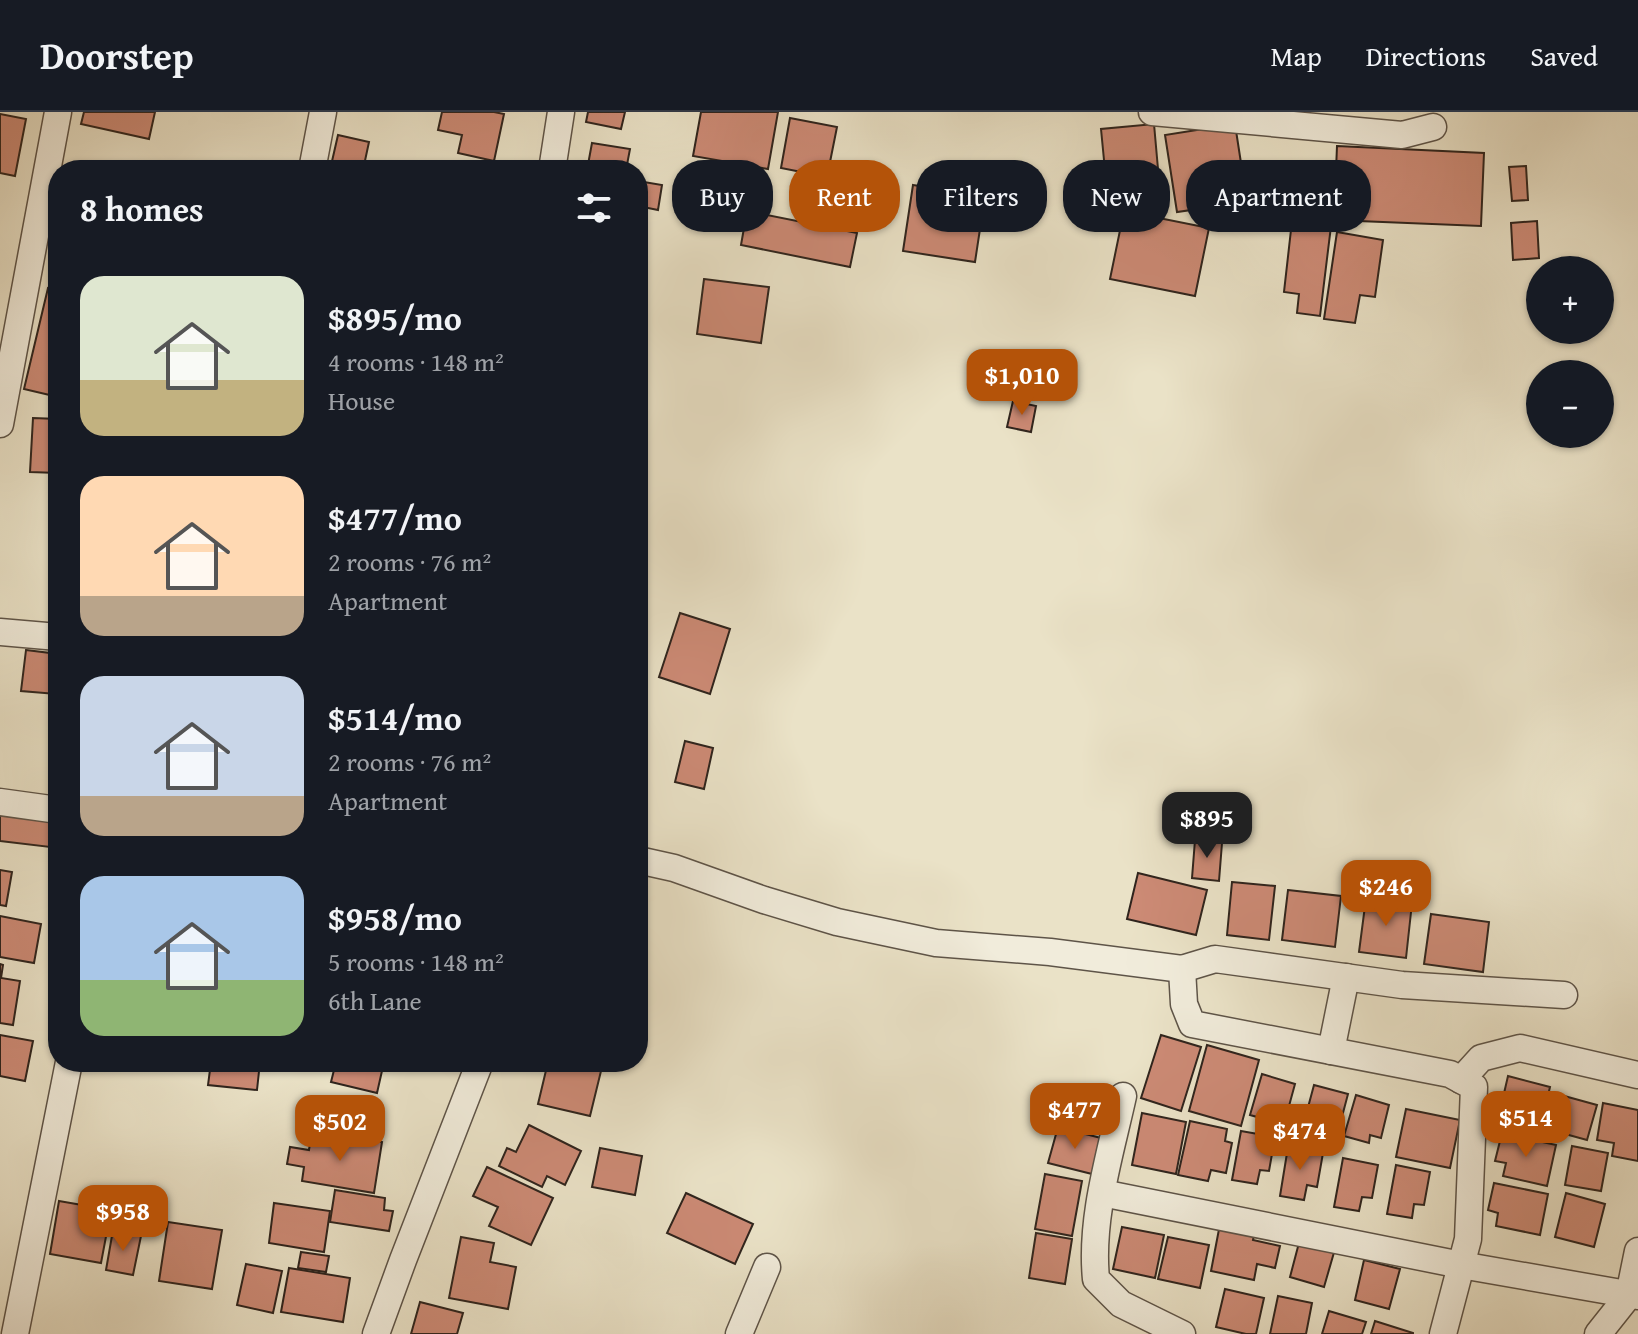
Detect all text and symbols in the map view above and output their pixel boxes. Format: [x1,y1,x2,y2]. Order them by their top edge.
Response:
text: Doorstep [40,27,194,83]
text: Map [1270,35,1322,76]
text: Directions [1366,35,1486,76]
text: Saved [1530,35,1598,76]
chip: Buy [672,160,773,232]
chip: Rent [789,160,900,232]
chip: Filters [916,160,1047,232]
chip: New [1063,160,1170,232]
chip: Apartment [1186,160,1371,232]
text: 8 homes [80,184,204,233]
icon: filters [572,186,616,230]
map controls [1526,256,1614,448]
button: + [1526,256,1614,344]
text: $895/mo [328,293,462,342]
icon: home [144,308,240,404]
text: 4 rooms · 148 m² [328,342,504,381]
pin: $1,010 [957,349,1087,417]
text: $1,010 [985,355,1059,394]
button: − [1526,360,1614,448]
text: House [328,381,395,420]
text: $477/mo [328,493,462,542]
icon: home [144,508,240,604]
text: 2 rooms · 76 m² [328,542,491,581]
text: Apartment [328,581,447,620]
text: $514/mo [328,693,462,742]
icon: home [144,708,240,804]
text: 2 rooms · 76 m² [328,742,491,781]
text: Apartment [328,781,447,820]
pin: $895 [1160,792,1254,860]
text: $895 [1180,798,1234,837]
pin: $246 [1339,860,1433,928]
text: $246 [1359,866,1413,905]
text: $958/mo [328,893,462,942]
icon: home [144,908,240,1004]
text: 5 rooms · 148 m² [328,942,504,981]
text: 6th Lane [328,981,422,1020]
pin: $477 [1028,1083,1122,1151]
text: $477 [1048,1089,1102,1128]
pin: $514 [1479,1091,1573,1159]
pin: $502 [293,1095,387,1163]
text: $514 [1499,1097,1553,1136]
text: $502 [313,1101,367,1140]
pin: $474 [1253,1104,1347,1172]
text: $474 [1273,1110,1327,1149]
pin: $958 [76,1185,170,1253]
text: $958 [96,1191,150,1230]

